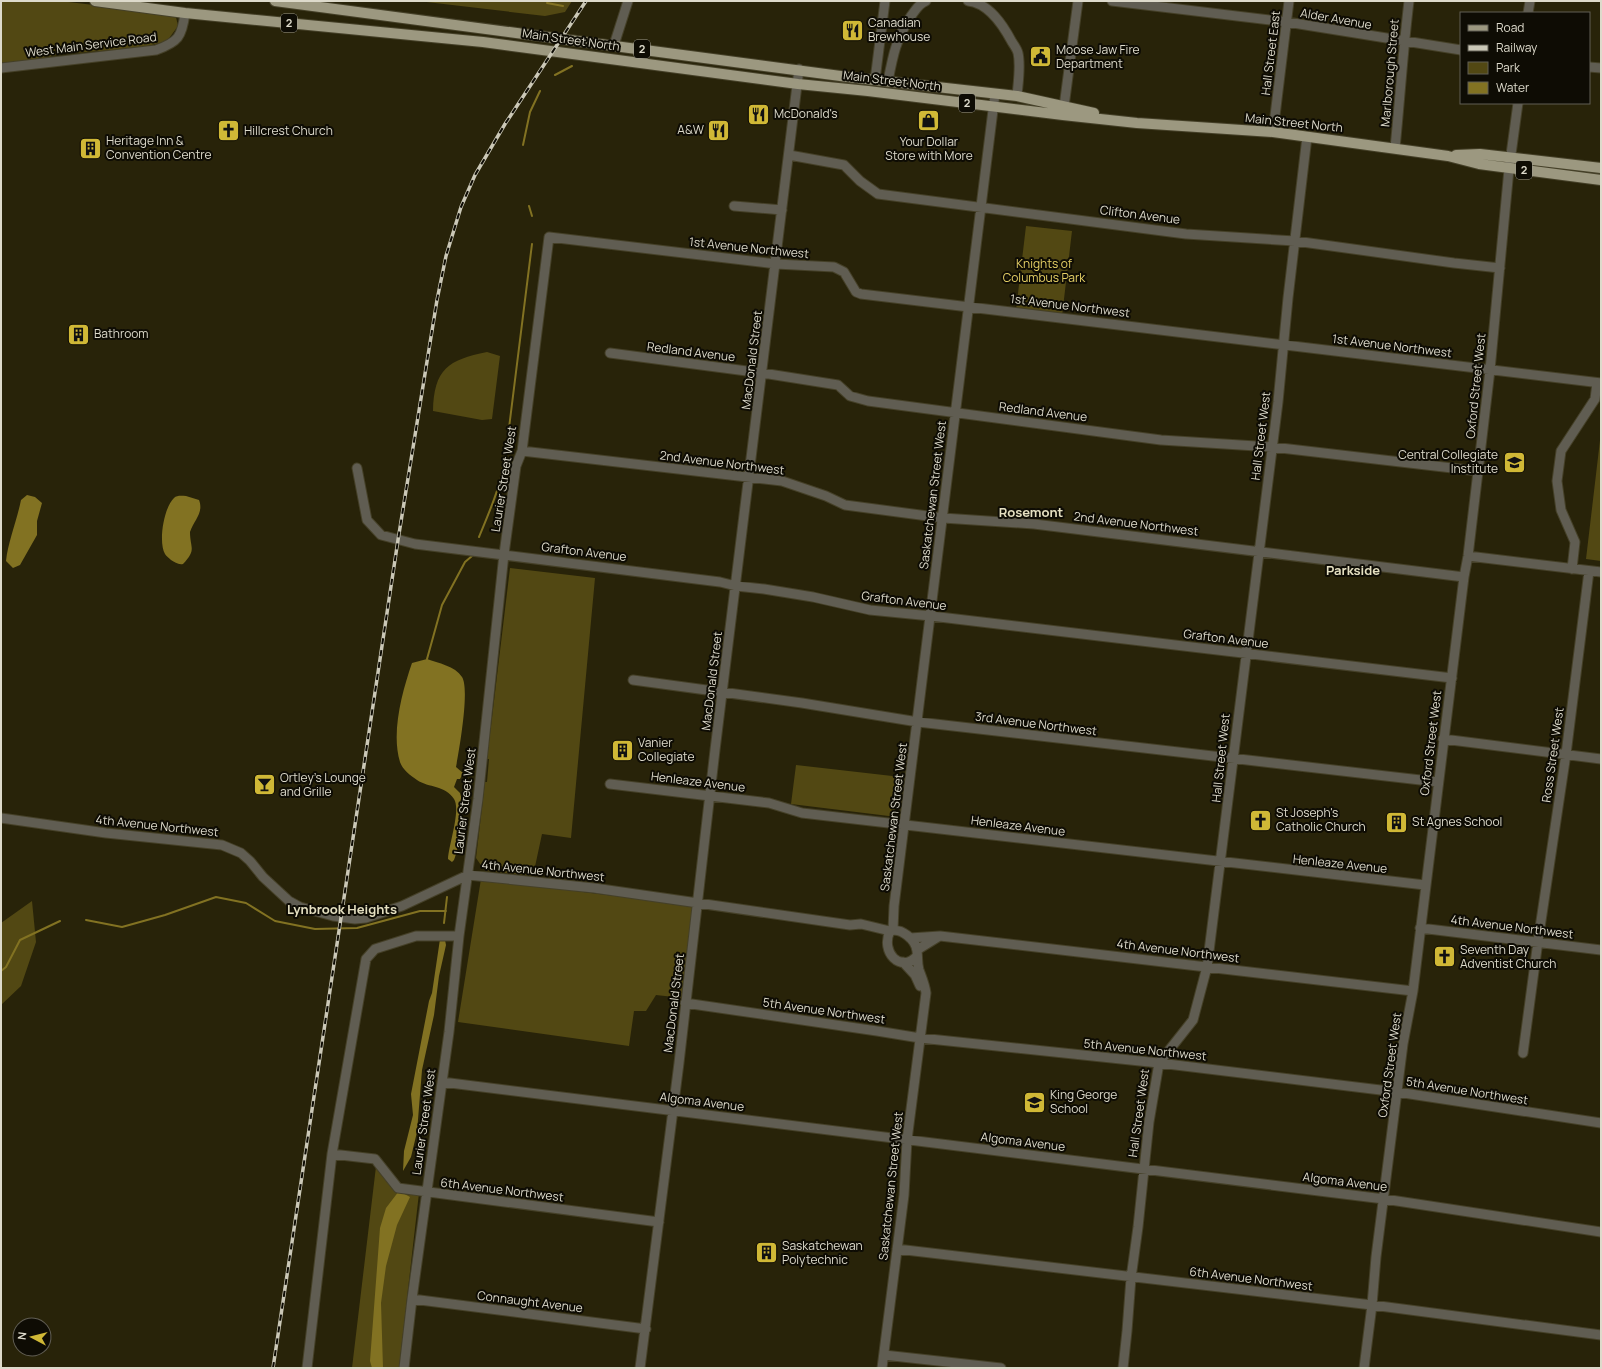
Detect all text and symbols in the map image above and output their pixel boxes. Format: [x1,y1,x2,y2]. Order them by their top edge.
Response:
street label: Alder Avenue [1299,4,1373,33]
street label: Hall Street East [1257,9,1284,96]
legend [1460,12,1590,104]
road number: 2 [281,14,297,32]
place label: Canadian Brewhouse [868,14,930,45]
restaurant icon: Canadian Brewhouse [839,17,865,43]
street label: Marlborough Street [1376,18,1403,128]
text: Road [1496,19,1524,36]
street label: Main Street North [521,24,621,55]
street label: West Main Service Road [24,28,158,61]
text: Railway [1496,39,1538,56]
road number: 2 [634,40,650,58]
place label: Moose Jaw Fire Department [1056,41,1140,72]
public building icon: Moose Jaw Fire Department [1027,44,1053,70]
text: Park [1496,59,1521,76]
street label: Main Street North [842,66,942,95]
text: Water [1496,79,1530,96]
road number: 2 [959,94,975,112]
restaurant icon: McDonald's [745,101,771,127]
place label: McDonald's [774,105,838,122]
shop icon: Your Dollar Store with More [916,108,942,134]
street label: Main Street North [1244,109,1344,136]
restaurant icon: A&W [706,117,732,143]
church icon: Hillcrest Church [215,118,241,144]
place label: A&W [677,121,705,138]
place label: Hillcrest Church [244,122,333,139]
place label: Heritage Inn & Convention Centre [106,132,211,163]
place label: Your Dollar Store with More [885,133,973,164]
building icon: Heritage Inn & Convention Centre [78,135,104,161]
road number: 2 [1516,161,1532,179]
street label: Clifton Avenue [1099,201,1181,228]
street label: 1st Avenue Northwest [688,233,810,262]
park label: Knights of Columbus Park [1003,255,1086,286]
street label: 1st Avenue Northwest [1009,290,1131,321]
street label: MacDonald Street [737,309,766,411]
building icon: Bathroom [66,321,92,347]
place label: Bathroom [94,325,149,342]
street label: 1st Avenue Northwest [1331,330,1453,361]
street label: Oxford Street West [1462,332,1490,439]
street label: Redland Avenue [646,338,736,365]
street label: Hall Street West [1247,390,1274,481]
street label: Redland Avenue [998,398,1088,425]
street label: Saskatchewan Street West [915,420,950,570]
street label: Laurier Street West [487,425,520,533]
street label: 2nd Avenue Northwest [659,446,786,479]
place label: Central Collegiate Institute [1398,446,1498,477]
school or university icon: Central Collegiate Institute [1501,449,1527,475]
district label: Rosemont [999,503,1064,521]
street label: 2nd Avenue Northwest [1073,507,1200,540]
street label: Grafton Avenue [540,538,628,565]
district label: Parkside [1326,561,1380,579]
street label: Grafton Avenue [860,587,948,614]
street label: Grafton Avenue [1182,625,1270,652]
street label: MacDonald Street [697,630,726,732]
street label: Oxford Street West [1416,689,1445,797]
street label: Ross Street West [1537,706,1568,804]
street label: 3rd Avenue Northwest [974,708,1098,739]
street label: Hall Street West [1207,713,1234,803]
place label: Vanier Collegiate [638,734,694,765]
building icon: Vanier Collegiate [609,737,635,763]
street label: Saskatchewan Street West [876,742,911,892]
street label: Laurier Street West [450,747,479,855]
street label: Henleaze Avenue [650,767,746,796]
place label: Ortley's Lounge and Grille [280,769,366,800]
bar icon: Ortley's Lounge and Grille [252,772,278,798]
place label: St Joseph's Catholic Church [1276,804,1366,835]
church icon: St Joseph's Catholic Church [1247,807,1273,833]
building icon: St Agnes School [1383,809,1409,835]
street label: 4th Avenue Northwest [95,811,220,840]
street label: Henleaze Avenue [970,811,1066,840]
place label: St Agnes School [1412,813,1502,830]
street label: Henleaze Avenue [1292,850,1388,877]
street label: 4th Avenue Northwest [481,856,606,885]
district label: Lynbrook Heights [287,900,397,918]
street label: 4th Avenue Northwest [1450,911,1575,942]
street label: 4th Avenue Northwest [1116,935,1241,966]
place label: Seventh Day Adventist Church [1460,941,1556,972]
church icon: Seventh Day Adventist Church [1432,944,1458,970]
street label: MacDonald Street [659,952,688,1054]
street label: 5th Avenue Northwest [762,993,887,1028]
street label: Oxford Street West [1374,1011,1405,1119]
street label: 5th Avenue Northwest [1083,1035,1207,1064]
street label: Hall Street West [1124,1067,1153,1158]
street label: Laurier Street West [408,1068,439,1176]
street label: 5th Avenue Northwest [1405,1072,1530,1109]
place label: King George School [1050,1086,1117,1117]
street label: Algoma Avenue [659,1088,745,1115]
school or university icon: King George School [1022,1089,1048,1115]
street label: Saskatchewan Street West [874,1111,907,1261]
street label: Algoma Avenue [980,1128,1066,1155]
street label: Algoma Avenue [1302,1168,1388,1195]
street label: 6th Avenue Northwest [440,1174,565,1206]
place label: Saskatchewan Polytechnic [782,1237,863,1268]
building icon: Saskatchewan Polytechnic [753,1240,779,1266]
street label: 6th Avenue Northwest [1189,1263,1314,1295]
street label: Connaught Avenue [476,1287,584,1316]
north arrow [12,1317,52,1357]
text: N [14,1331,30,1341]

